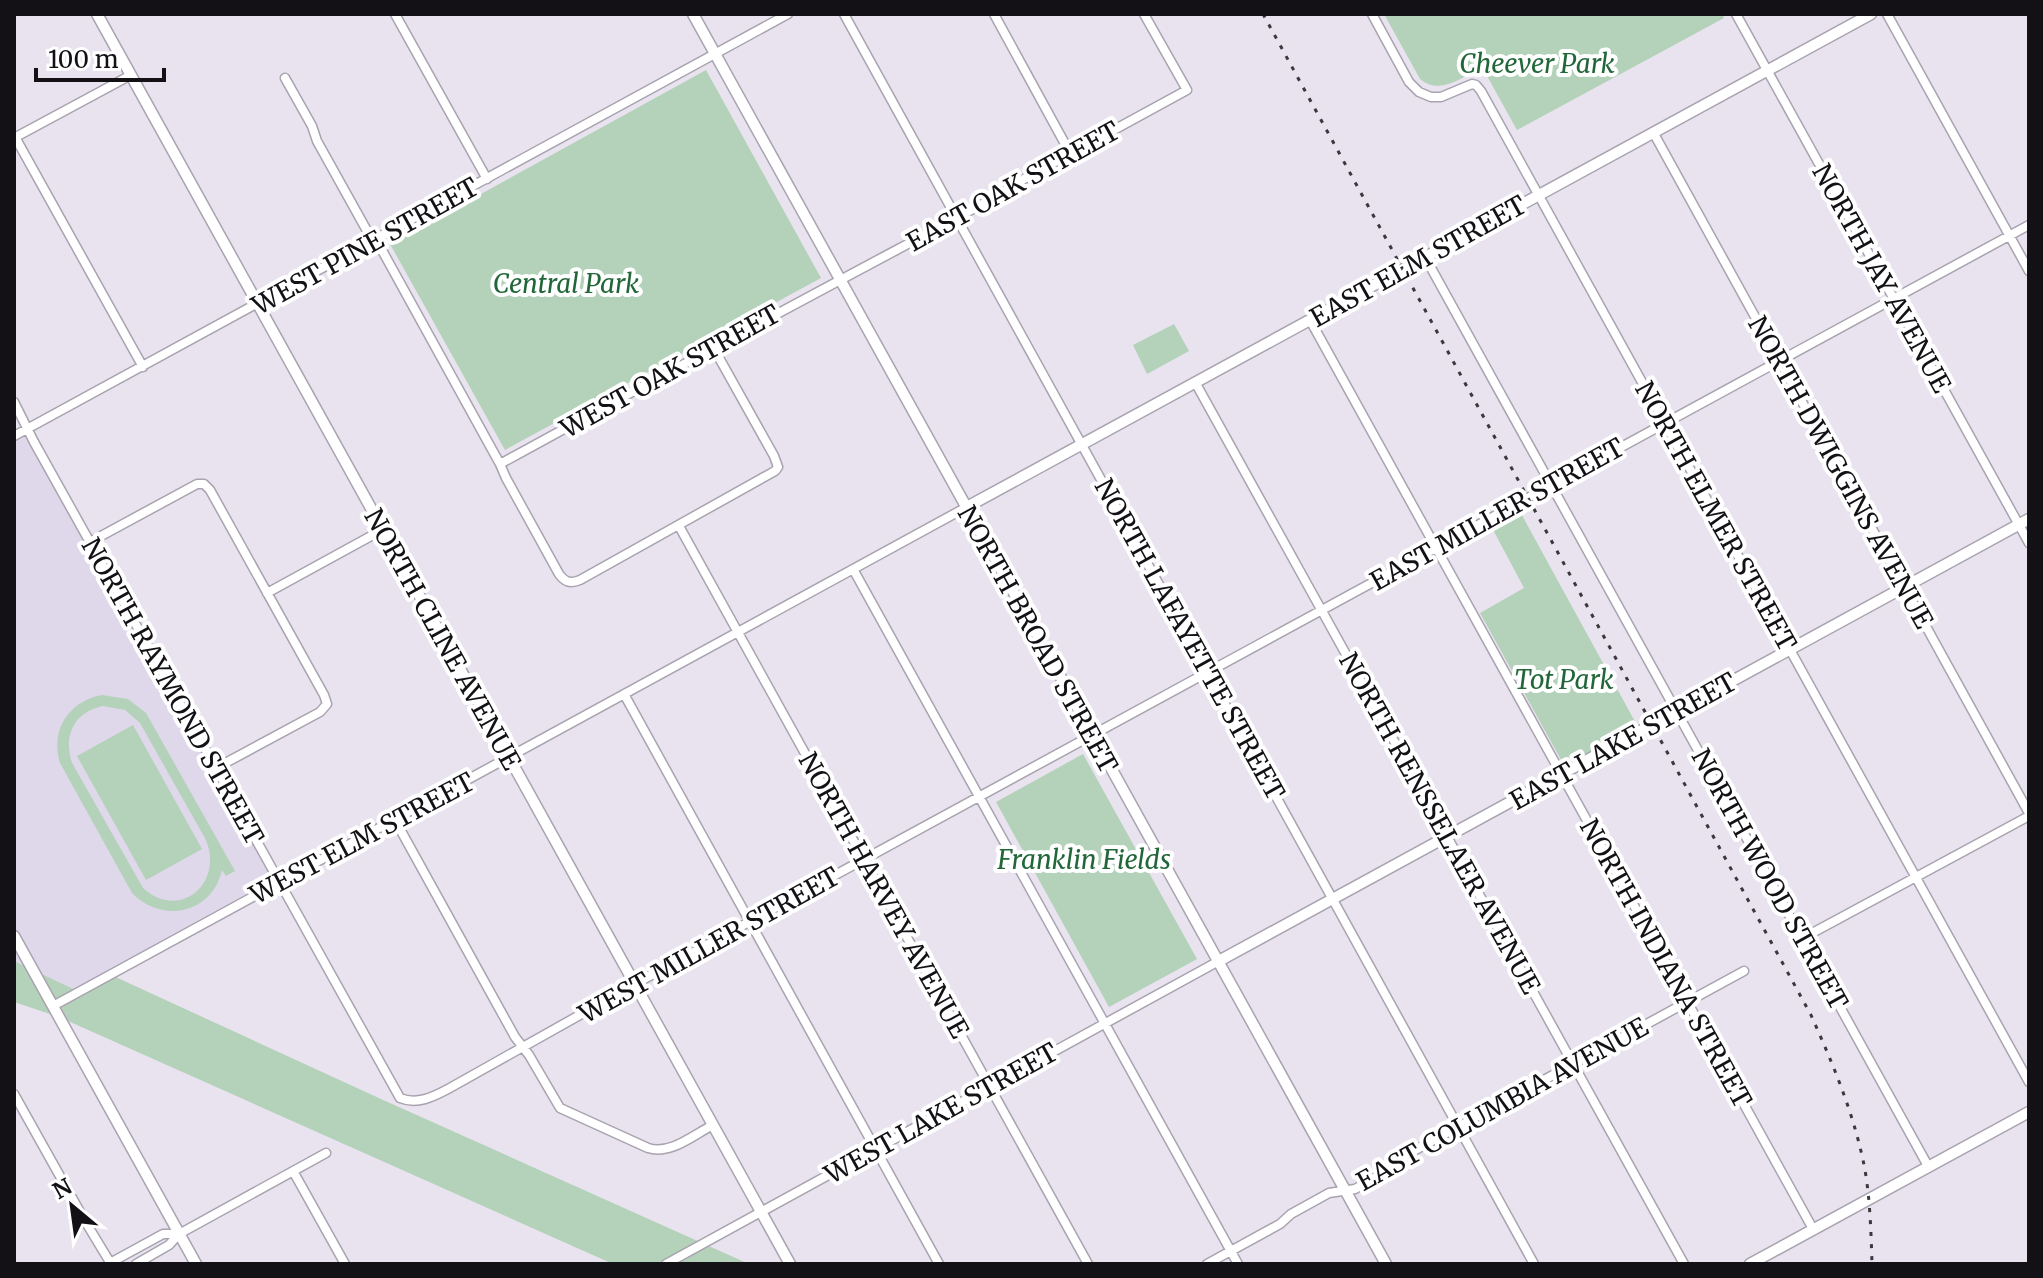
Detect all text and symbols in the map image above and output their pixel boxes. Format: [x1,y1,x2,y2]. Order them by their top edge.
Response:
scale bar [36,32,164,82]
text: 100 m [48,44,119,75]
park label: Cheever Park [1459,47,1615,80]
street label: EAST OAK STREET [901,114,1125,258]
street label: NORTH JAY AVENUE [1805,158,1959,399]
street label: WEST PINE STREET [245,170,484,322]
street label: EAST ELM STREET [1304,188,1532,334]
park label: Central Park [493,267,639,300]
street label: WEST OAK STREET [554,297,786,446]
street label: NORTH DWIGGINS AVENUE [1741,310,1941,634]
street label: NORTH ELMER STREET [1628,375,1804,657]
street label: EAST MILLER STREET [1364,430,1630,598]
street label: NORTH LAFAYETTE STREET [1088,473,1292,805]
street label: NORTH BROAD STREET [951,500,1125,778]
street label: NORTH CLINE AVENUE [357,503,529,776]
street label: NORTH RAYMOND STREET [75,532,271,850]
street label: NORTH RENSSELAER AVENUE [1332,647,1548,1000]
park label: Tot Park [1514,663,1614,696]
street label: EAST LAKE STREET [1504,665,1742,817]
street label: NORTH WOOD STREET [1685,743,1855,1015]
street label: NORTH HARVEY AVENUE [792,746,977,1044]
street label: WEST ELM STREET [243,765,480,912]
street label: NORTH INDIANA STREET [1573,813,1759,1113]
park label: Franklin Fields [996,843,1171,876]
street label: WEST MILLER STREET [572,860,845,1031]
street label: EAST COLUMBIA AVENUE [1351,1010,1654,1198]
street label: WEST LAKE STREET [818,1035,1063,1191]
north arrow [32,1166,112,1246]
text: N [48,1172,77,1205]

